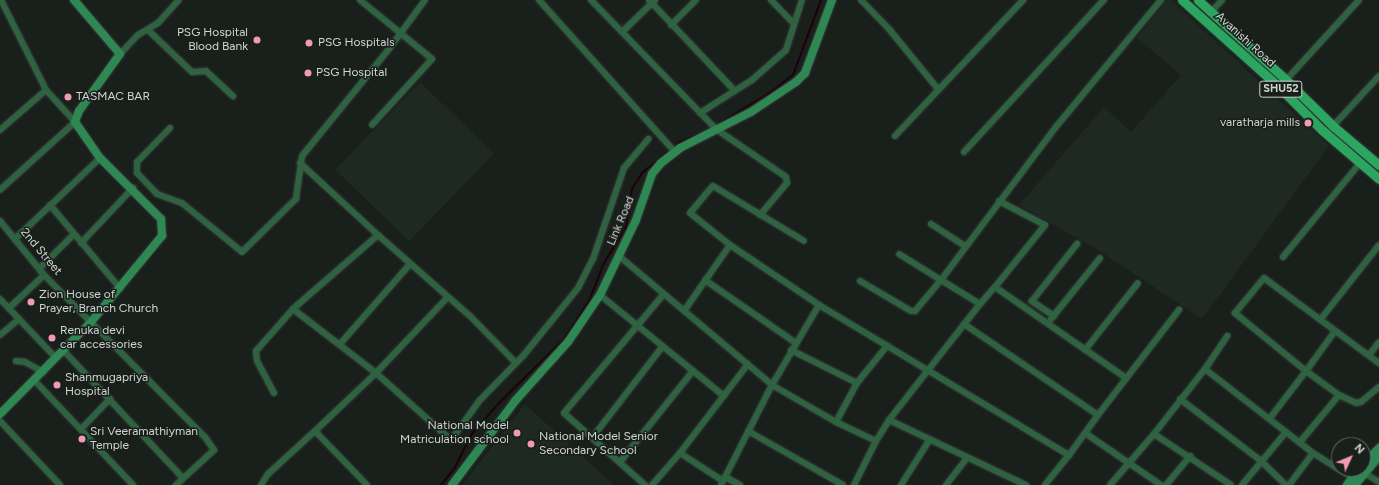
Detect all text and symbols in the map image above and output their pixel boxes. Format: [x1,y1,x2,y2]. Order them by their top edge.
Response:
street label: Avanishi Road [1212,9,1278,71]
place label: PSG Hospital Blood Bank [177,26,248,54]
marker: PSG Hospital Blood Bank [251,34,263,46]
place label: PSG Hospitals [318,36,395,50]
marker: PSG Hospitals [303,37,315,49]
place label: PSG Hospital [316,66,387,80]
marker: PSG Hospital [303,68,313,78]
road number: SHU52 [1259,80,1303,98]
place label: TASMAC BAR [76,90,150,104]
marker: TASMAC BAR [63,92,73,102]
place label: varatharja mills [1220,116,1300,130]
marker: varatharja mills [1303,118,1313,128]
street label: Link Road [604,194,638,248]
street label: 2nd Street [17,226,65,278]
place label: Zion House of Prayer, Branch Church [39,288,158,316]
marker: Zion House of Prayer, Branch Church [26,297,36,307]
place label: Renuka devi car accessories [60,324,142,352]
marker: Renuka devi car accessories [47,333,57,343]
place label: Shanmugapriya Hospital [65,371,148,399]
marker: Shanmugapriya Hospital [52,380,62,390]
place label: National Model Matriculation school [400,419,509,447]
place label: Sri Veeramathiyman Temple [90,425,198,453]
marker: National Model Matriculation school [512,428,522,438]
place label: National Model Senior Secondary School [539,430,658,458]
marker: Sri Veeramathiyman Temple [77,434,87,444]
north arrow [1331,437,1371,477]
marker: National Model Senior Secondary School [526,439,536,449]
text: N [1352,441,1367,457]

